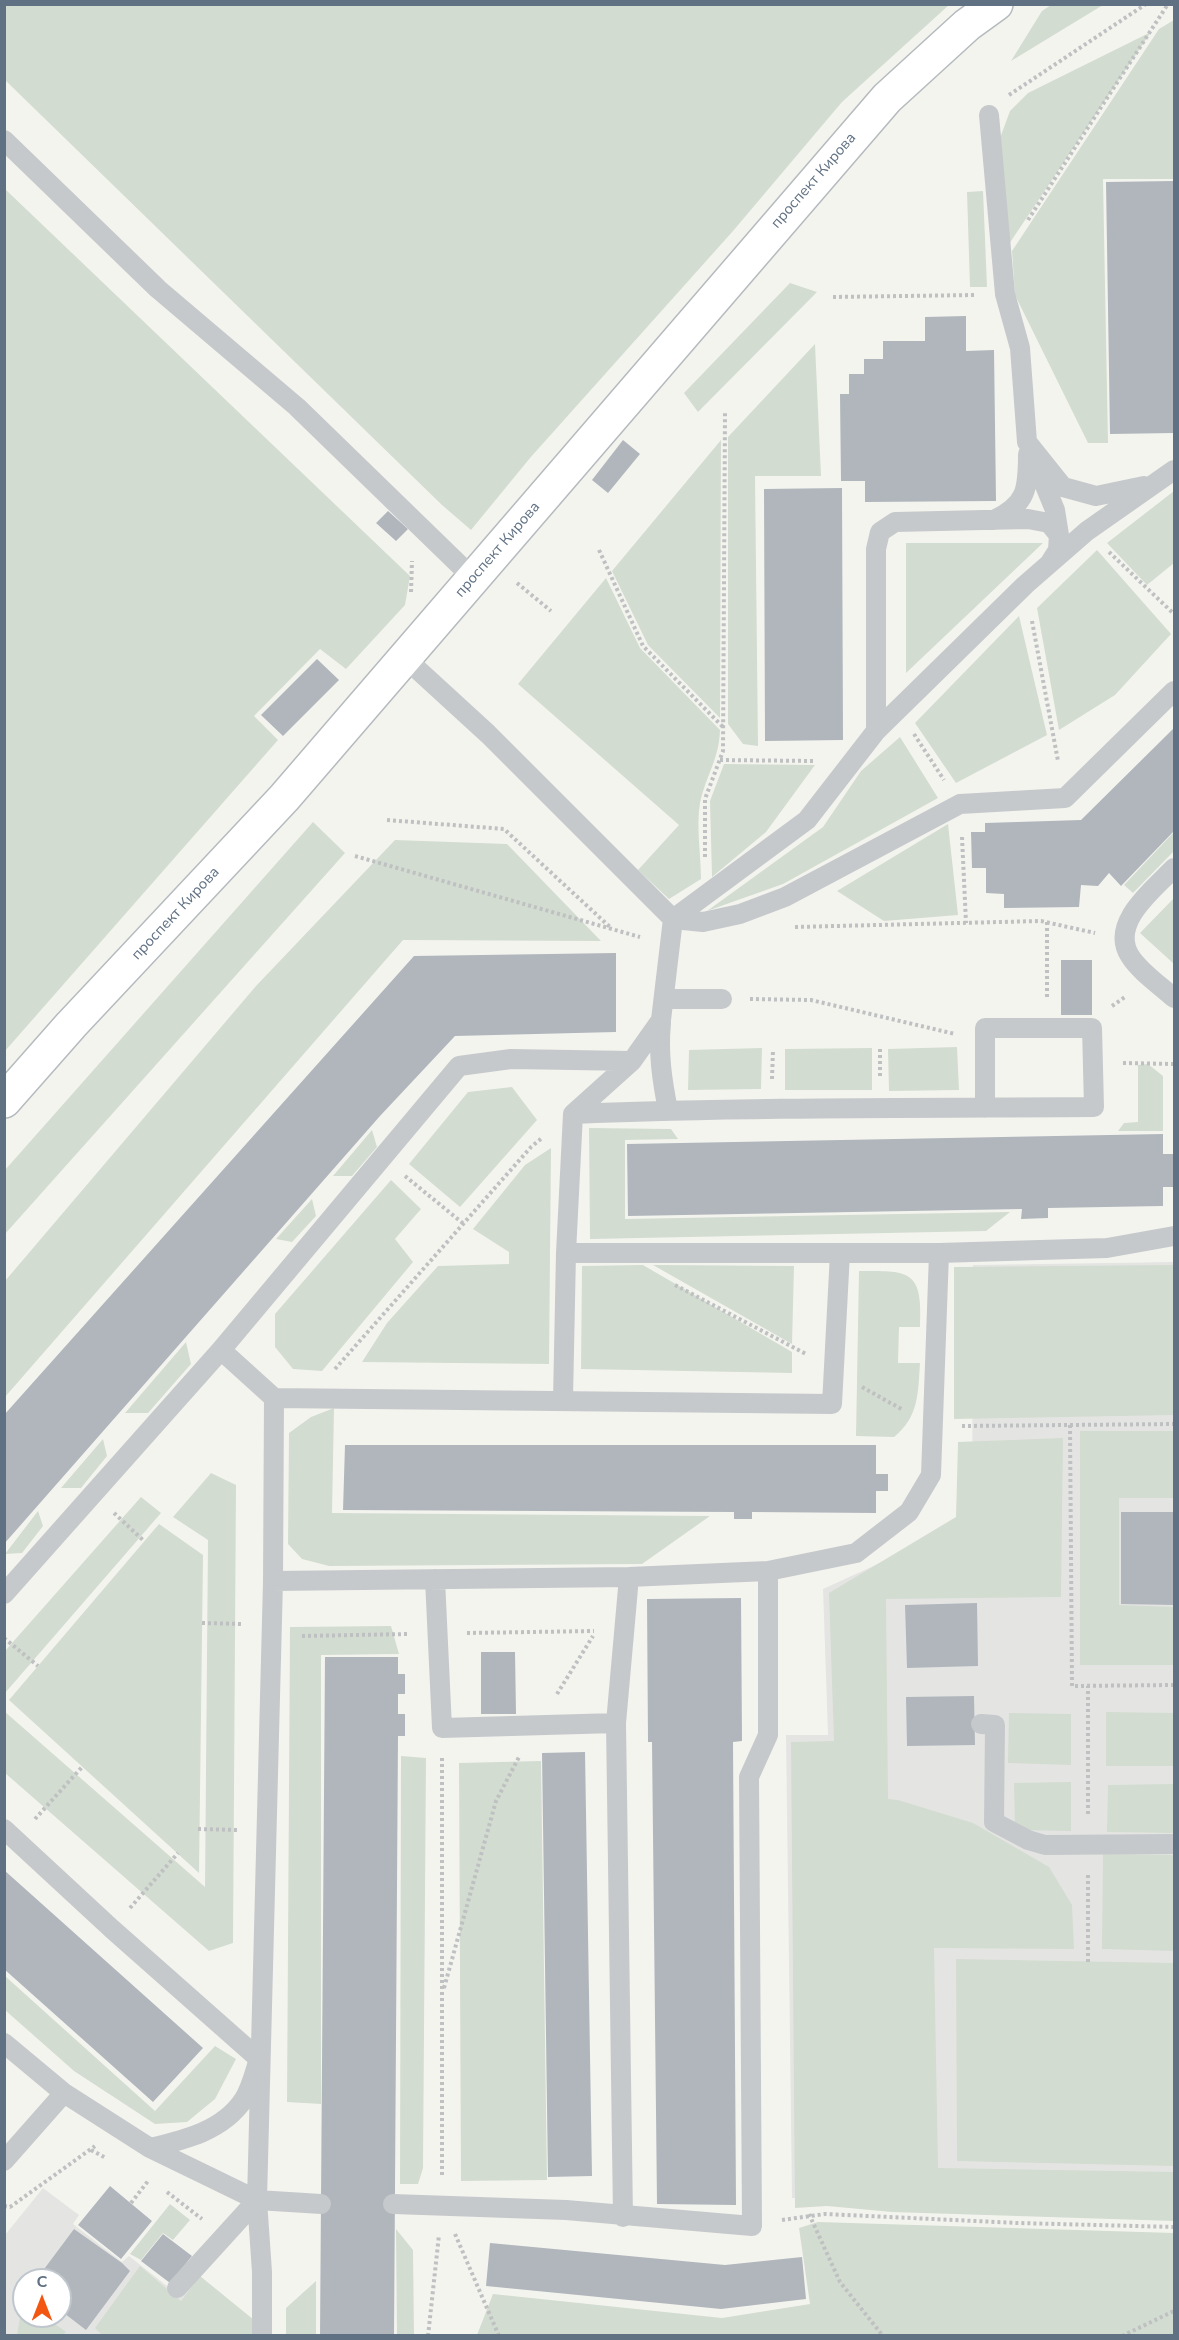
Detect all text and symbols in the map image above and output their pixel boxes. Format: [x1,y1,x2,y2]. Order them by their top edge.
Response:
street label: проспект Кирова [768,130,860,232]
street label: проспект Кирова [452,499,544,601]
street label: проспект Кирова [128,864,224,964]
north arrow [12,2268,72,2328]
text: С [37,2271,47,2293]

